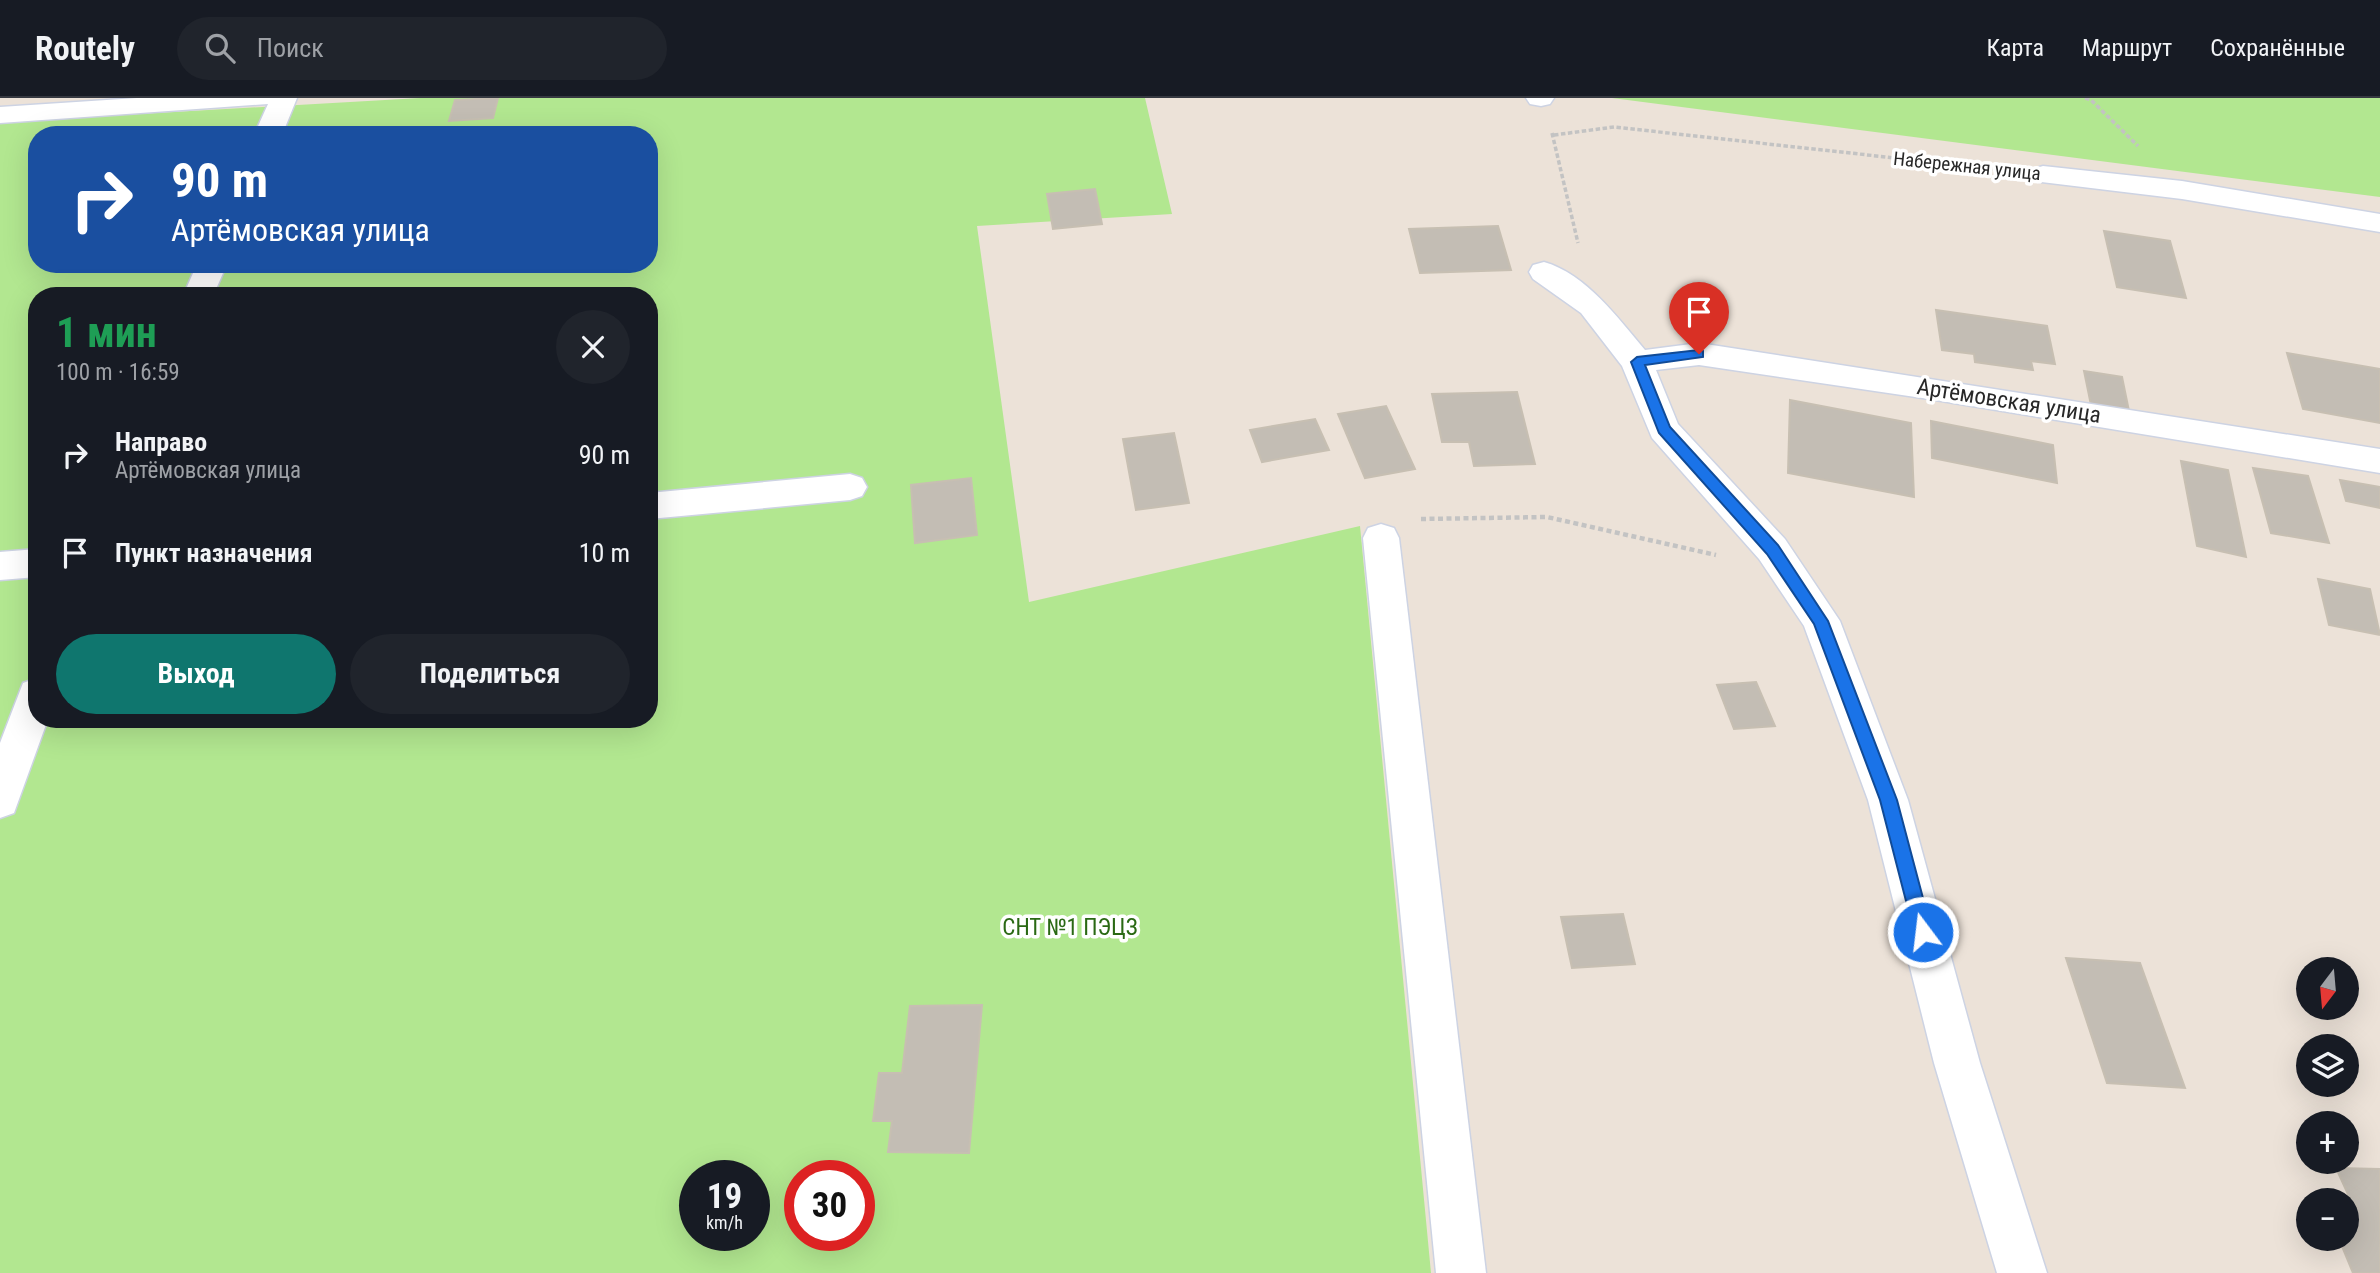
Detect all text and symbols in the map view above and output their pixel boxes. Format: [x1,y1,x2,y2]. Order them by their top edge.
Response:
search box [177,17,667,80]
text: Routely [35,29,135,68]
icon: search [201,29,239,67]
text: Поиск [257,33,324,63]
text: Карта [1987,34,2044,62]
text: Маршрут [2082,34,2172,62]
text: Сохранённые [2210,34,2345,62]
street label: Набережная улица [1892,147,2042,185]
text: 90 m [171,152,268,209]
icon: right [56,154,147,245]
text: Артёмовская улица [171,211,430,249]
pin [1669,282,1729,354]
icon: arrive [1680,293,1718,331]
text: 1 мин [56,308,157,357]
button: close [556,310,630,384]
text: 100 m · 16:59 [56,359,180,386]
street label: Артёмовская улица [1915,373,2103,429]
text: Направо [115,427,207,457]
icon: right [56,436,94,474]
text: 90 m [579,440,630,470]
text: Артёмовская улица [115,457,301,484]
icon: arrive [56,534,94,572]
text: Пункт назначения [115,538,313,568]
text: 10 m [579,538,630,568]
button: Выход [56,634,336,714]
button: Поделиться [350,634,630,714]
position arrow [1886,895,1960,969]
park label: СНТ №1 ПЭЦЗ [1002,914,1138,941]
north arrow [2296,957,2359,1020]
map controls [2296,957,2359,1251]
button: layers [2296,1034,2359,1097]
button: + [2296,1111,2359,1174]
speed limit sign: 30 [784,1160,875,1251]
text: 19 [707,1176,742,1217]
button: − [2296,1188,2359,1251]
text: km/h [706,1212,743,1233]

